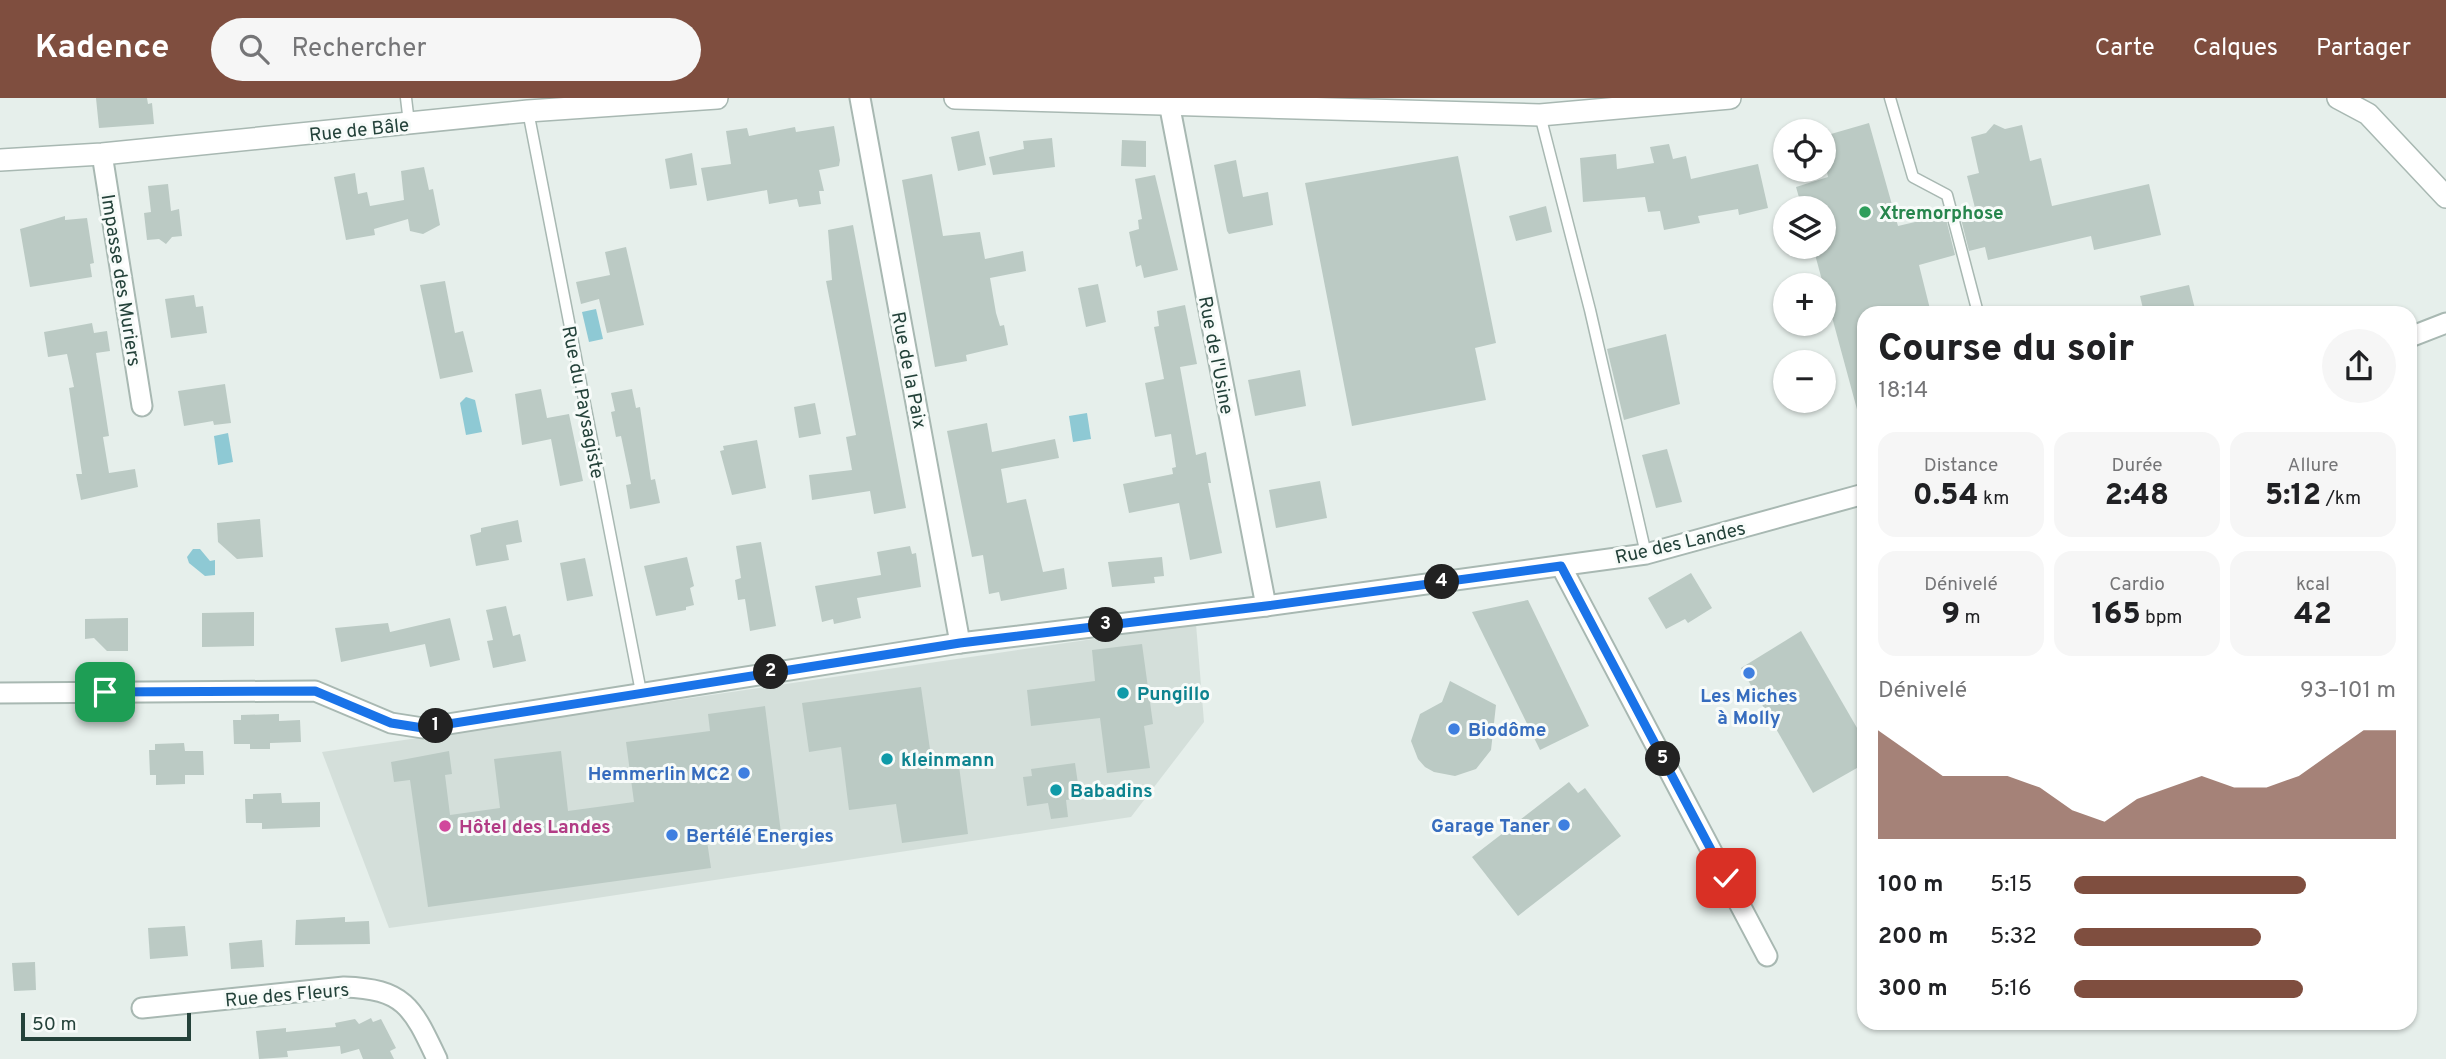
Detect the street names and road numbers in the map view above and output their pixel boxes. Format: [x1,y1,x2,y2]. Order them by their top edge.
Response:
street label: Rue de Bâle [308,114,411,148]
street label: Impasse des Muriers [95,193,145,368]
street label: Rue de l'Usine [1192,294,1238,417]
street label: Rue de la Paix [885,310,931,431]
street label: Rue du Paysagiste [555,324,609,481]
street label: Rue des Landes [1613,517,1748,571]
street label: Rue des Fleurs [224,979,350,1013]

